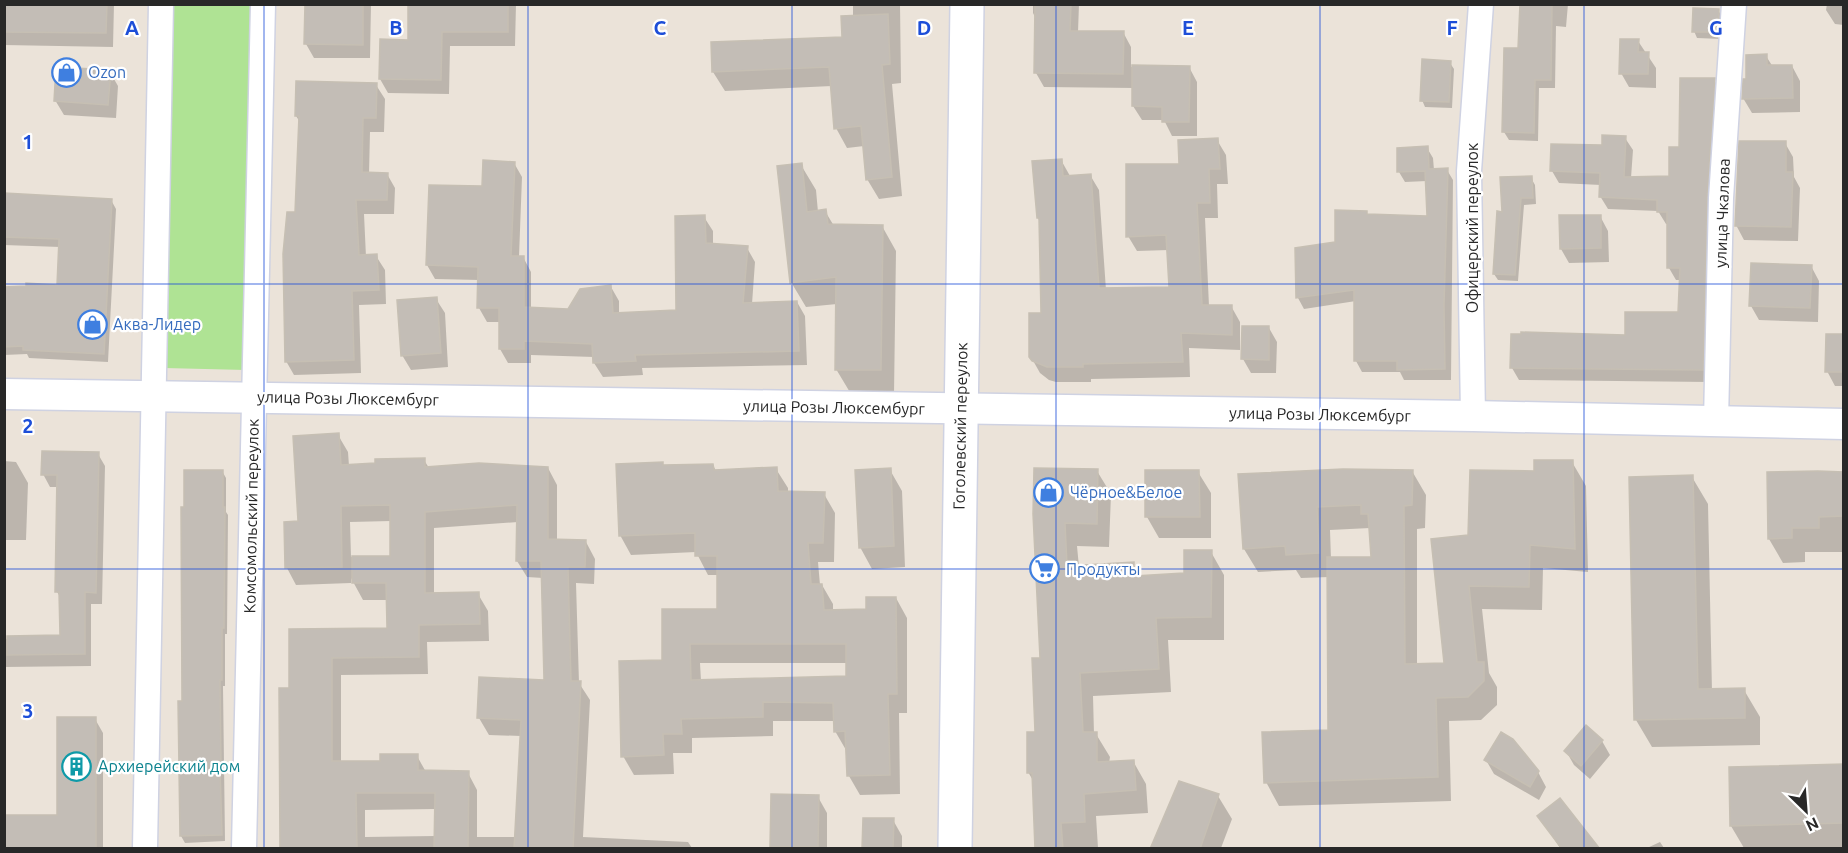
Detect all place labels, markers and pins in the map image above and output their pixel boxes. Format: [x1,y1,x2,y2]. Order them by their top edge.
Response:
shop icon: Ozon [51,56,83,88]
place label: Ozon [88,63,126,81]
shop icon: Аква-Лидер [76,308,108,340]
place label: Аква-Лидер [113,315,201,333]
shop icon: Чёрное&Белое [1033,476,1065,508]
place label: Чёрное&Белое [1070,483,1182,501]
supermarket icon: Продукты [1029,553,1061,585]
place label: Продукты [1066,560,1141,578]
building icon: Архиерейский дом [61,750,93,782]
place label: Архиерейский дом [98,757,240,775]

